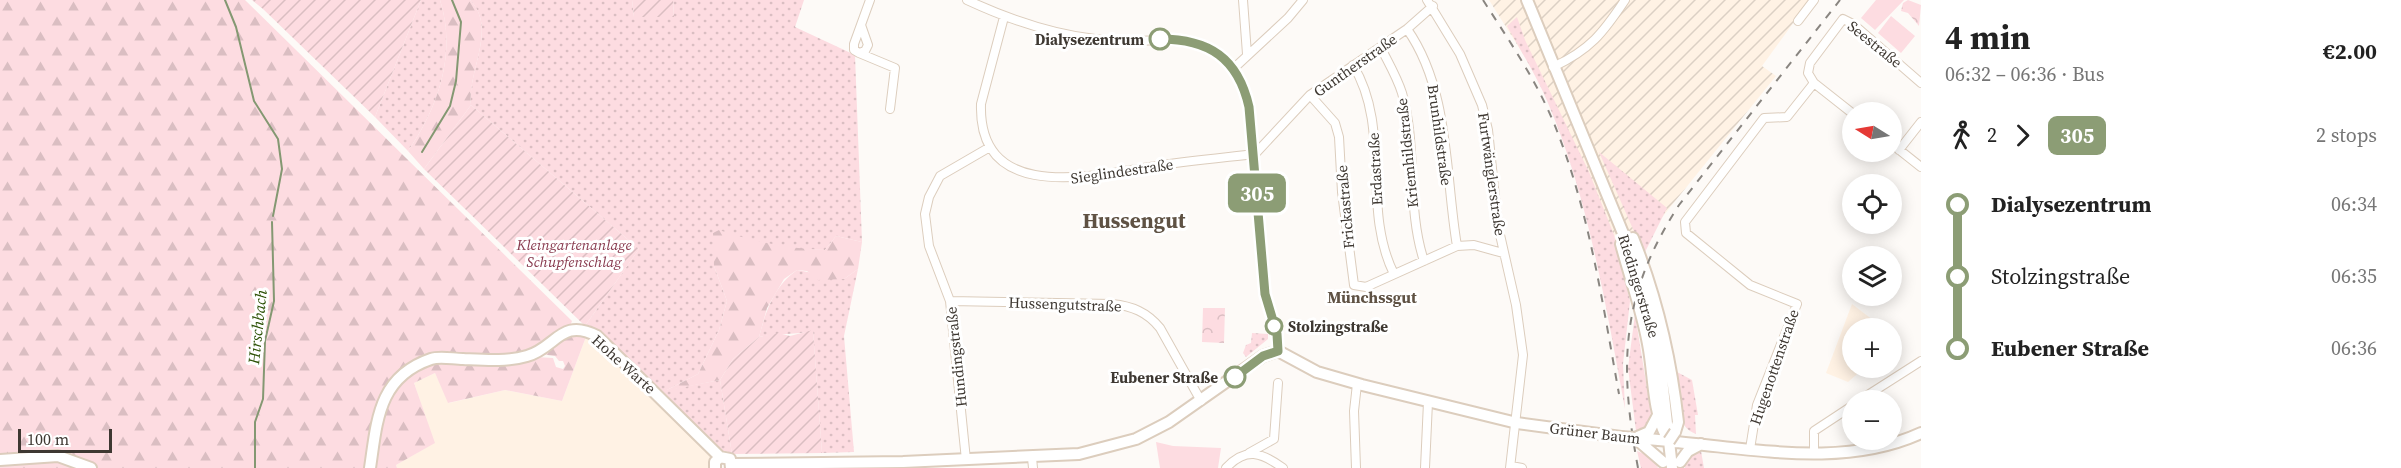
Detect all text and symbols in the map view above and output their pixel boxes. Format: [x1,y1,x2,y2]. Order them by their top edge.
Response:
street label: Seestraße [1843,15,1907,73]
text: 4 min [1945,15,2031,60]
marker: Dialysezentrum [1149,28,1171,50]
street label: Guntherstraße [1309,28,1401,102]
place label: Dialysezentrum [1035,29,1144,50]
text: €2.00 [2323,36,2377,66]
text: 06:32 – 06:36 · Bus [1945,60,2104,88]
street label: Brunhildstraße [1423,83,1458,187]
street label: Kriemhildstraße [1391,97,1423,209]
north arrow [1842,102,1902,162]
map controls [1842,102,1902,450]
street label: Furtwänglerstraße [1473,111,1511,237]
icon: walk [1945,119,1978,152]
icon: forward [2006,119,2039,152]
text: 2 [1987,121,1997,149]
text: 305 [2060,121,2094,150]
text: 2 stops [2316,121,2377,149]
street label: Erdastraße [1363,132,1387,206]
street label: Sieglindestraße [1069,153,1175,189]
street label: Frickastraße [1331,164,1359,250]
line badge: 305 [1222,174,1292,212]
button: locate [1842,174,1902,234]
text: 305 [1240,179,1274,208]
text: Dialysezentrum [1991,189,2151,219]
text: 06:34 [2331,190,2377,218]
district label: Hussengut [1083,206,1186,235]
street label: Riedingerstraße [1613,232,1665,341]
park label: Kleingartenanlage Schupfenschlag [515,234,632,272]
button: layers [1842,246,1902,306]
text: Stolzingstraße [1991,261,2130,291]
text: 06:35 [2331,262,2377,290]
district label: Münchssgut [1327,286,1417,308]
water label: Hirschbach [242,288,272,366]
street label: Hussengutstraße [1008,292,1122,316]
street label: Hundingstraße [940,305,972,408]
street label: Hugenottenstraße [1744,306,1804,428]
place label: Stolzingstraße [1288,316,1388,337]
marker: Stolzingstraße [1265,317,1283,335]
button: + [1842,318,1902,378]
street label: Hohe Warte [587,330,661,399]
text: Eubener Straße [1991,333,2149,363]
text: 06:36 [2331,334,2377,362]
marker: Eubener Straße [1224,366,1246,388]
place label: Eubener Straße [1110,367,1218,388]
button: − [1842,390,1902,450]
street label: Grüner Baum [1548,417,1642,449]
scale bar [18,426,112,454]
text: 100 m [27,428,69,450]

